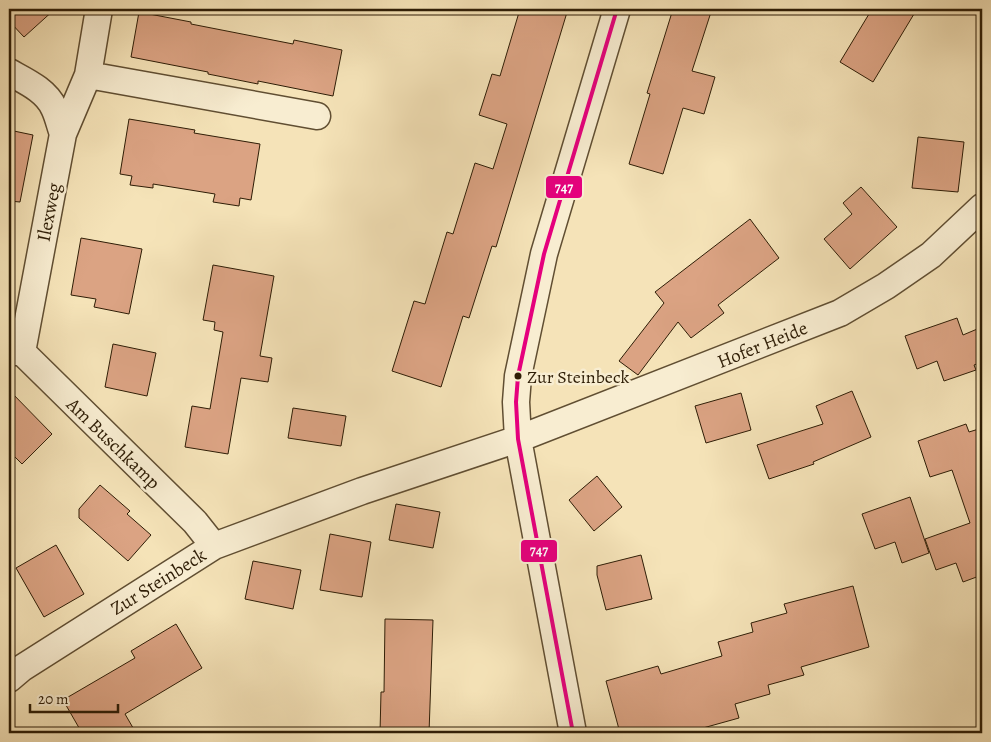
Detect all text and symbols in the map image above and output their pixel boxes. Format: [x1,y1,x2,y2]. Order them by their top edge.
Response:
line badge: 747 [545,175,583,199]
text: 747 [555,178,573,197]
street label: Ilexweg [31,180,68,244]
street label: Hofer Heide [713,315,811,375]
place label: Zur Steinbeck [527,365,630,389]
marker: Zur Steinbeck [513,371,523,381]
street label: Am Buschkamp [60,391,166,495]
line badge: 747 [520,539,558,563]
text: 747 [530,541,548,560]
street label: Zur Steinbeck [106,542,212,622]
scale bar [30,682,118,714]
text: 20 m [38,689,69,709]

